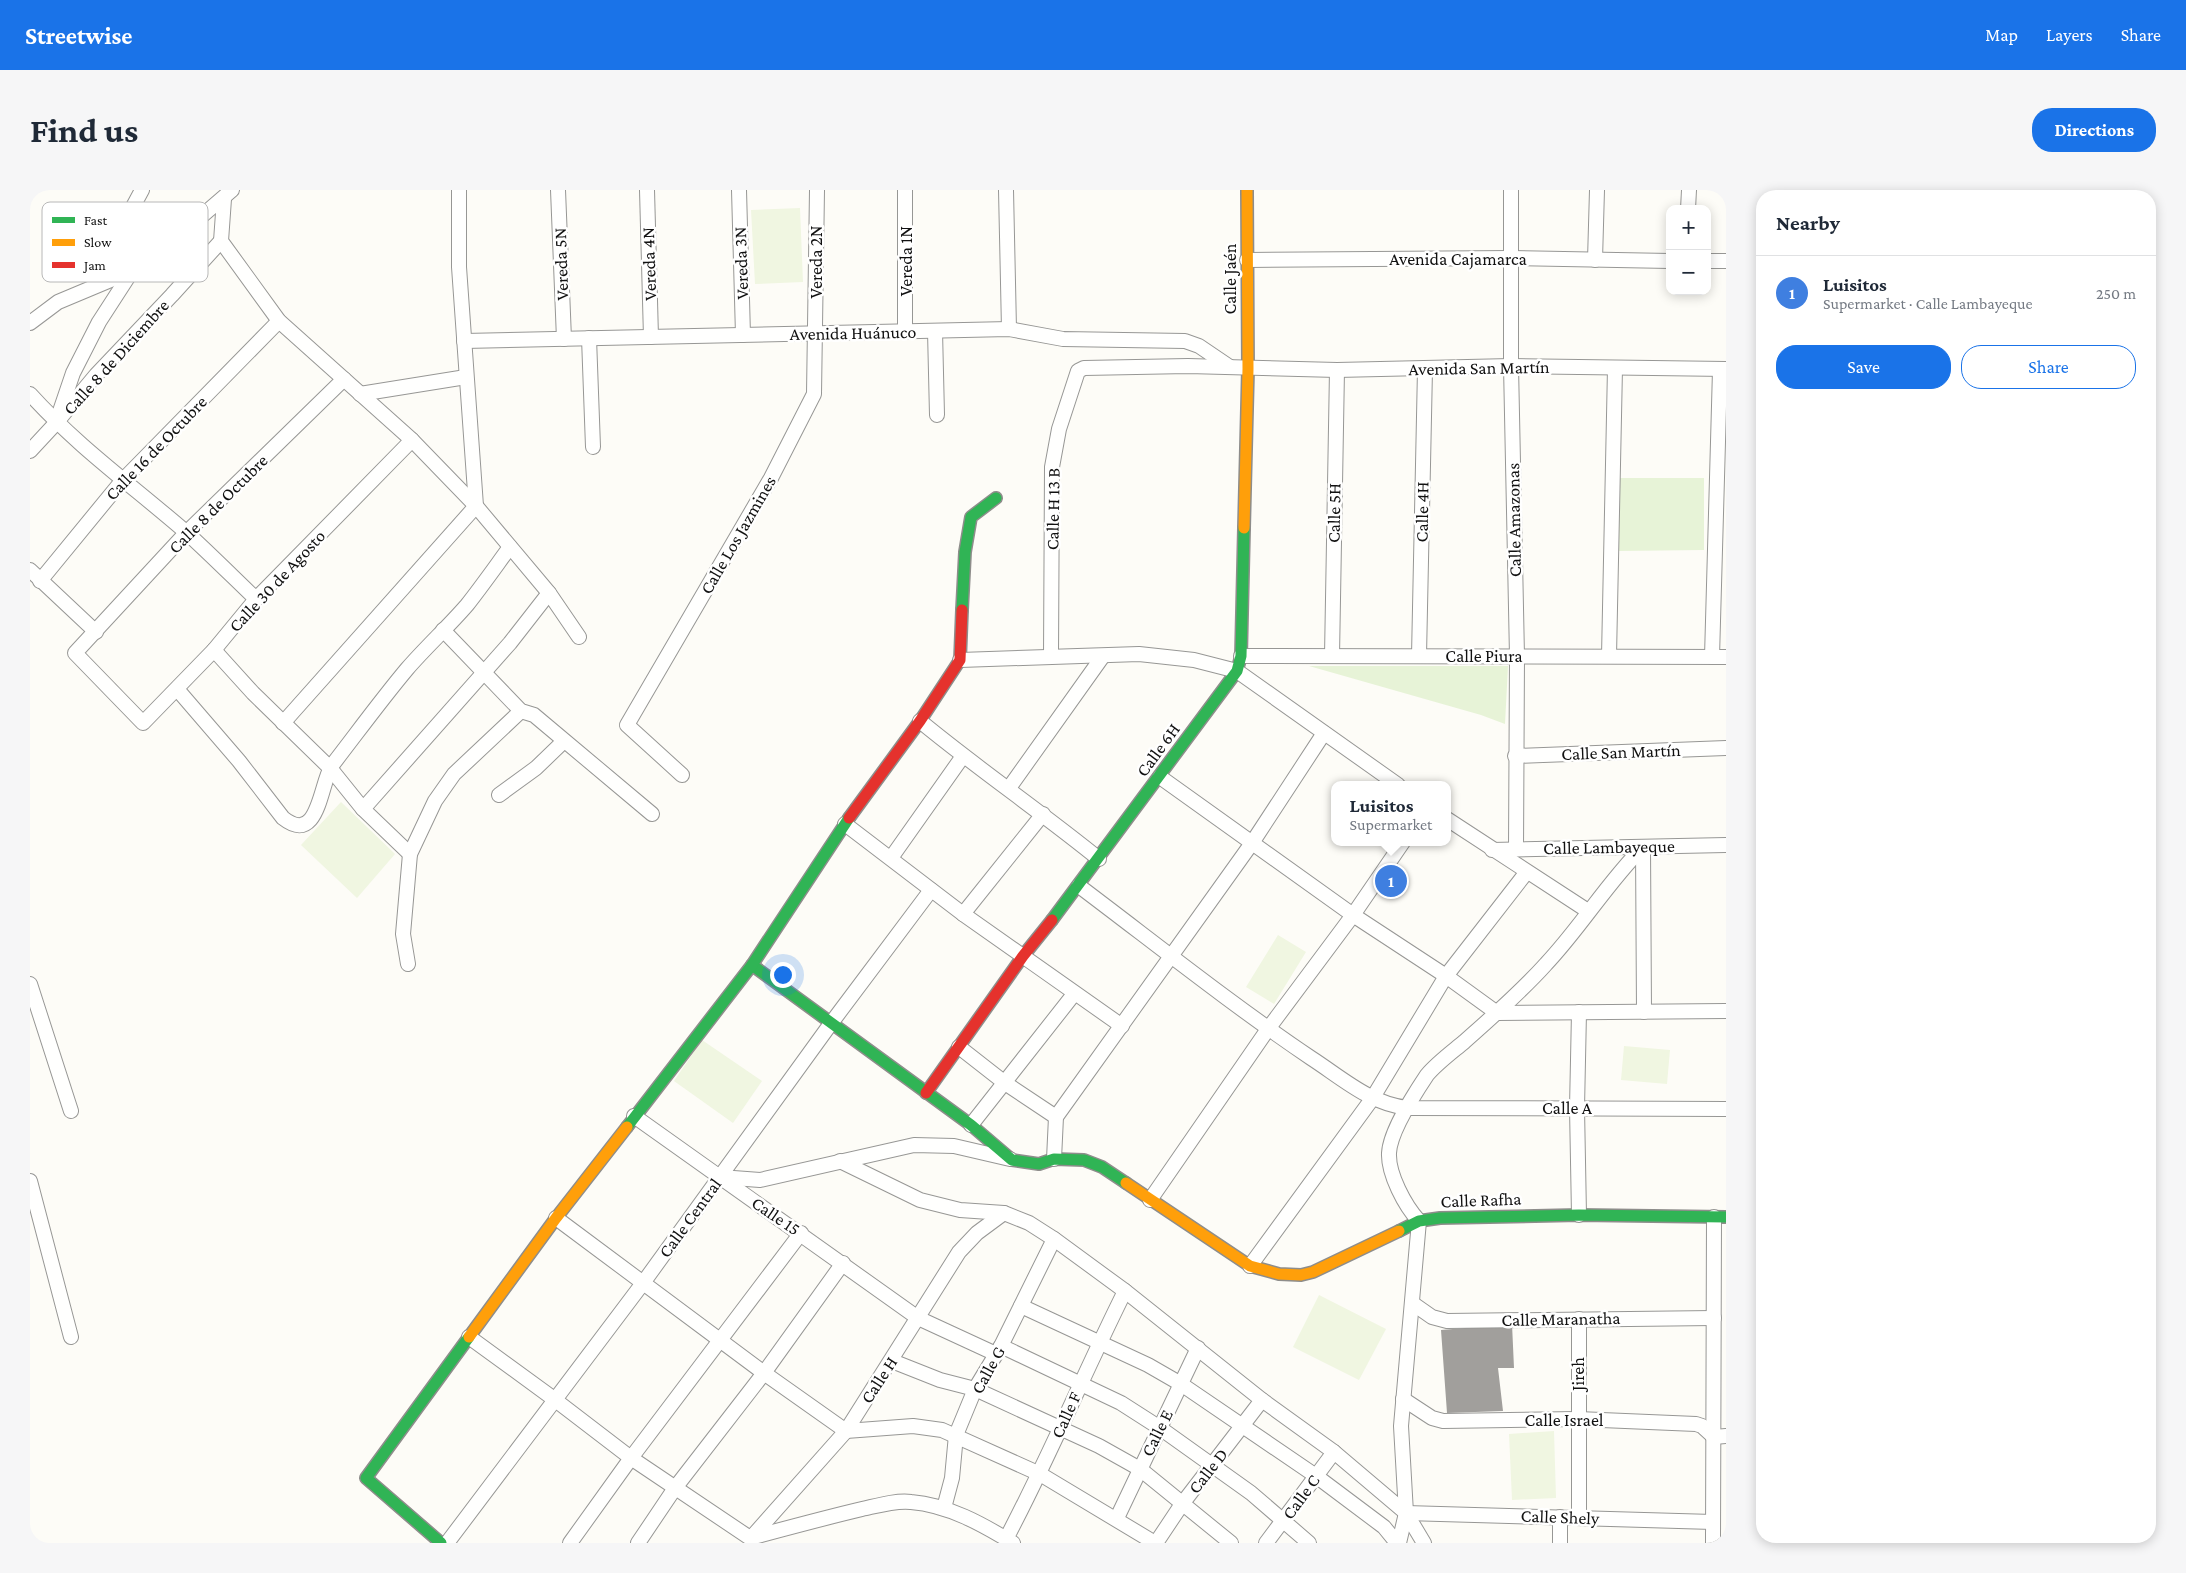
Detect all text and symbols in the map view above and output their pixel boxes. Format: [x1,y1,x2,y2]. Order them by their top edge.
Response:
text: Streetwise [25,22,132,49]
text: Map [1985,25,2018,45]
text: Layers [2046,25,2093,45]
text: Share [2121,25,2161,45]
button: Directions [2032,108,2156,152]
text: Find us [30,111,138,150]
legend [42,202,208,282]
map controls [1666,205,1711,295]
button: + [1666,205,1711,250]
text: Nearby [1776,211,1840,235]
text: Fast [84,212,108,228]
street label: Vereda 2N [806,225,826,298]
street label: Vereda 3N [730,226,752,300]
street label: Vereda 1N [896,226,916,296]
street label: Vereda 5N [550,227,572,301]
street label: Vereda 4N [638,227,660,301]
text: Slow [84,234,112,250]
street label: Calle Jaén [1220,243,1240,314]
street label: Avenida Cajamarca [1389,249,1527,270]
button: − [1666,250,1711,295]
text: Jam [82,257,106,273]
text: Luisitos [1823,274,1887,295]
text: 1 [1789,285,1795,302]
text: 250 m [2096,285,2136,302]
street label: Calle 8 de Diciembre [59,295,173,419]
text: Supermarket · Calle Lambayeque [1823,295,2033,312]
street label: Avenida Huánuco [789,322,917,344]
button: Save [1776,345,1951,389]
button: Share [1961,345,2136,389]
street label: Avenida San Martín [1408,357,1550,379]
street label: Calle 16 de Octubre [101,392,211,504]
street label: Calle 8 de Octubre [164,450,272,558]
street label: Calle Amazonas [1503,463,1525,577]
street label: Calle H 13 B [1042,467,1064,550]
street label: Calle Los Jazmines [696,472,780,598]
street label: Calle 4H [1411,481,1433,542]
street label: Calle 5H [1323,483,1345,543]
street label: Calle 30 de Agosto [225,526,329,636]
street label: Calle Piura [1445,646,1523,666]
street label: Calle 6H [1132,719,1184,780]
street label: Calle San Martín [1561,740,1681,764]
popup [1331,781,1451,846]
text: Luisitos [1350,795,1413,816]
text: Supermarket [1350,816,1432,833]
street label: Calle Lambayeque [1543,836,1675,858]
pin: 1 [1375,862,1407,900]
your location [770,962,796,988]
street label: Calle A [1542,1098,1593,1118]
street label: Calle Central [655,1174,726,1261]
street label: Calle Rafha [1440,1189,1522,1211]
street label: Calle 15 [748,1193,804,1239]
street label: Calle Maranatha [1501,1308,1621,1330]
street label: Calle G [967,1343,1009,1397]
street label: Calle H [857,1353,901,1407]
street label: Jireh [1568,1357,1588,1393]
street label: Calle F [1047,1389,1085,1441]
street label: Calle E [1137,1406,1177,1460]
street label: Calle Israel [1524,1410,1604,1430]
street label: Calle D [1184,1445,1232,1497]
street label: Calle C [1278,1471,1324,1523]
street label: Calle Shely [1520,1506,1600,1528]

